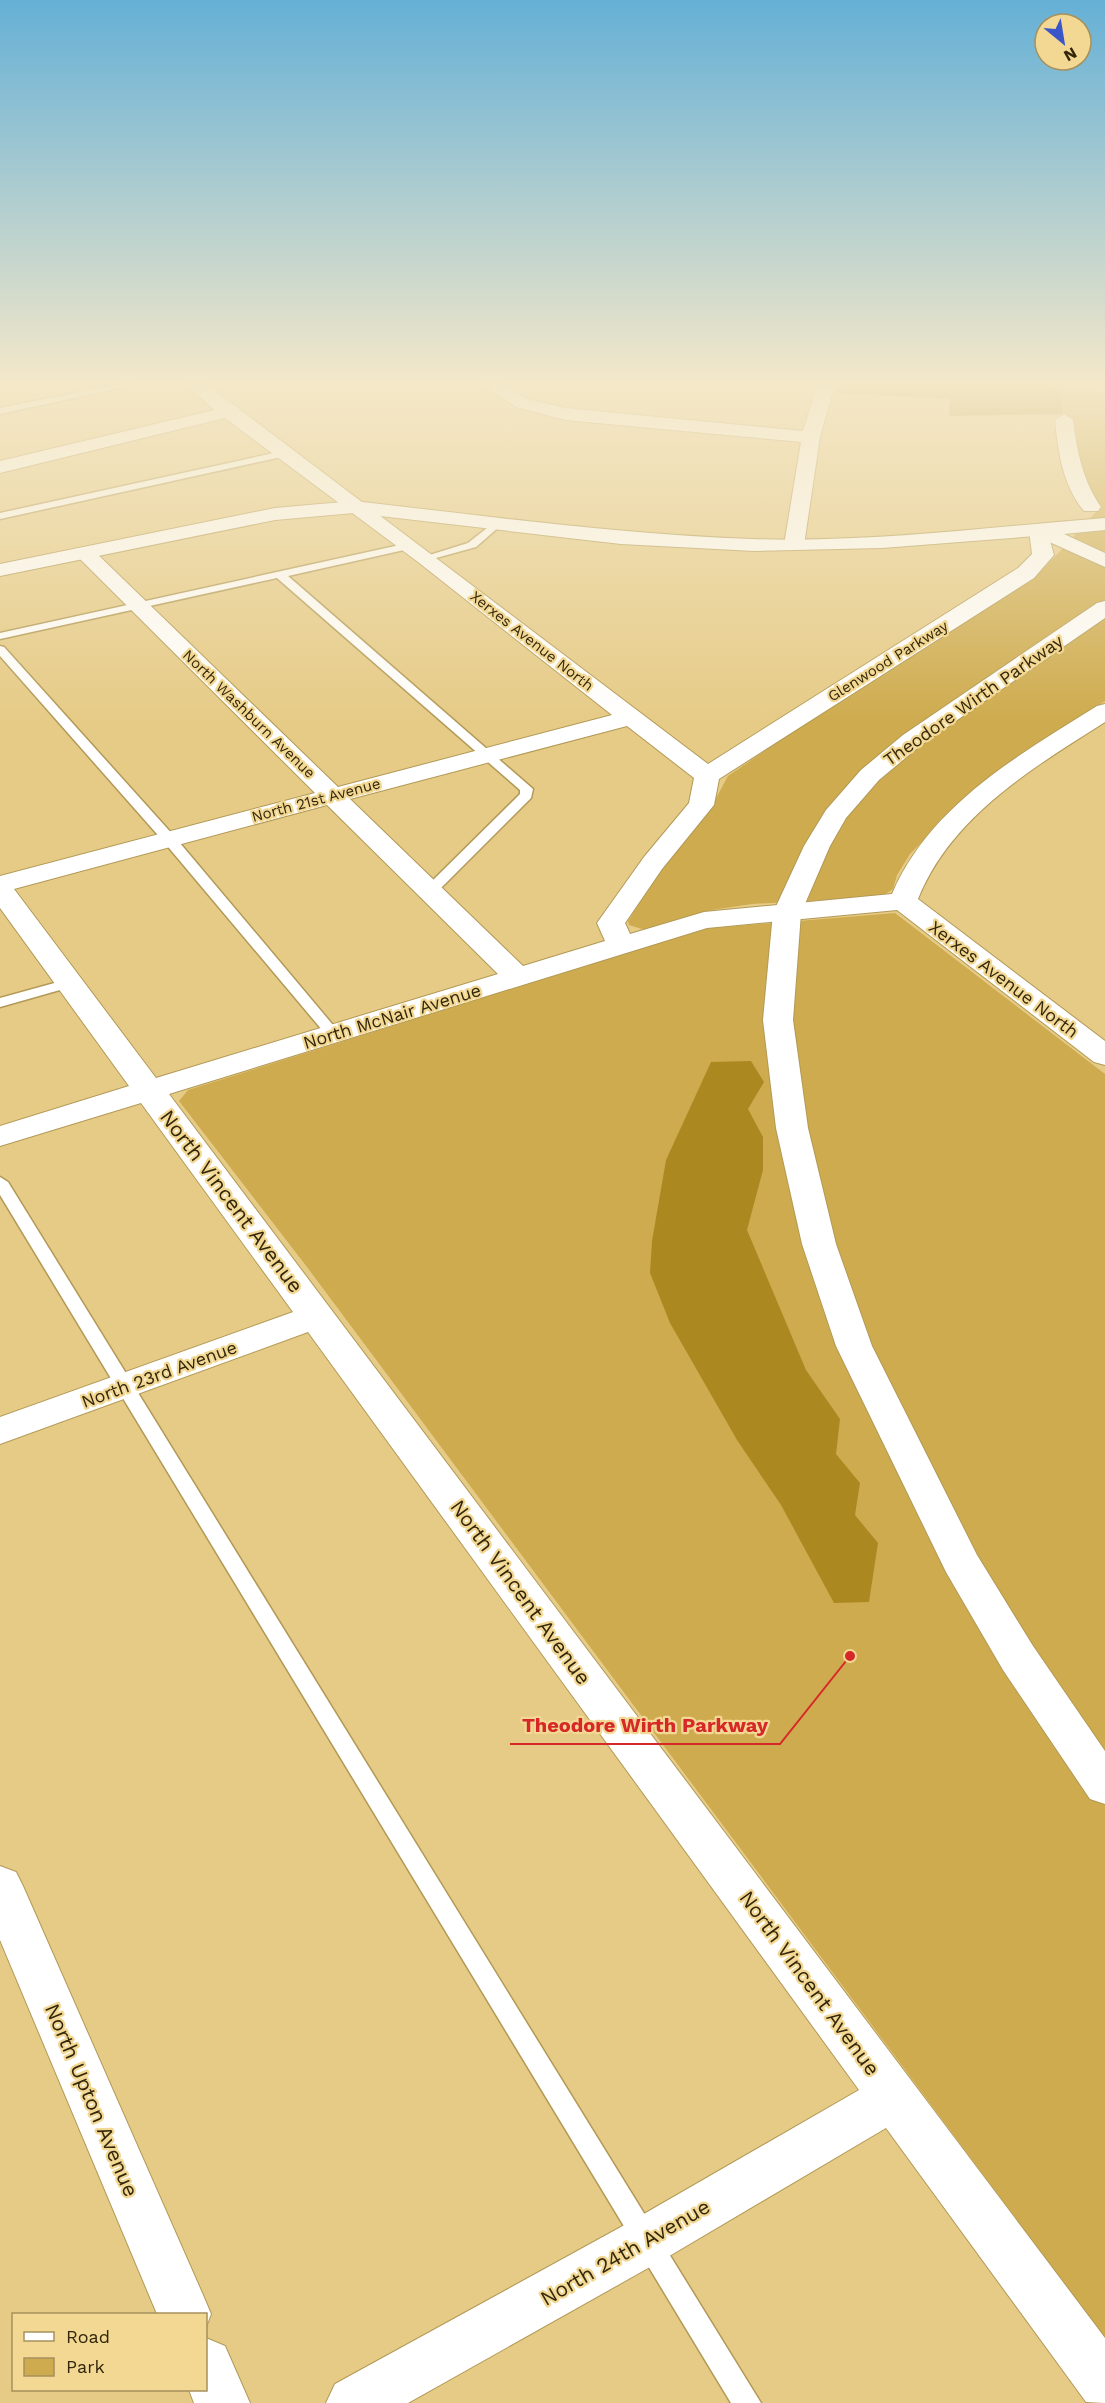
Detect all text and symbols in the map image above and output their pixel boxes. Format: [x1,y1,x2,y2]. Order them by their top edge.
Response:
north arrow [1033,12,1093,72]
text: N [1060,43,1080,66]
street label: Xerxes Avenue North [467,587,597,695]
street label: Glenwood Parkway [824,617,952,705]
street label: Theodore Wirth Parkway [879,630,1067,770]
street label: North Washburn Avenue [179,646,319,782]
street label: North 21st Avenue [250,774,382,826]
street label: Xerxes Avenue North [925,916,1083,1042]
street label: North McNair Avenue [301,979,483,1053]
street label: North Vincent Avenue [155,1105,309,1297]
street label: North 23rd Avenue [78,1336,240,1412]
street label: North Vincent Avenue [446,1495,596,1689]
callout: Theodore Wirth Parkway [510,1706,780,1744]
text: Theodore Wirth Parkway [522,1713,769,1737]
street label: North Vincent Avenue [735,1886,885,2080]
street label: North Upton Avenue [40,2000,144,2200]
street label: North 24th Avenue [536,2193,714,2311]
legend [12,2313,207,2391]
text: Road [66,2326,110,2347]
text: Park [66,2356,105,2377]

